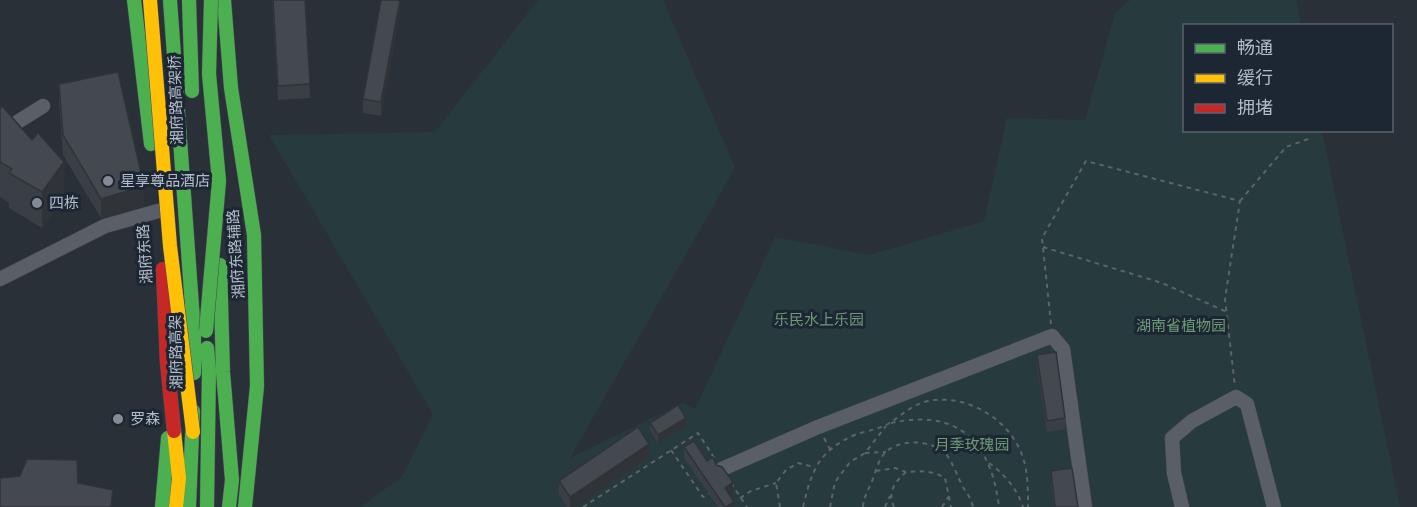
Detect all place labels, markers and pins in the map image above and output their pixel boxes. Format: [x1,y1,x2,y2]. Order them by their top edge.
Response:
place label: 星享尊品酒店 [120,172,210,190]
marker: 星享尊品酒店 [101,174,115,188]
place label: 四栋 [49,194,79,212]
marker: 四栋 [30,196,44,210]
place label: 罗森 [130,410,160,428]
marker: 罗森 [111,412,125,426]

